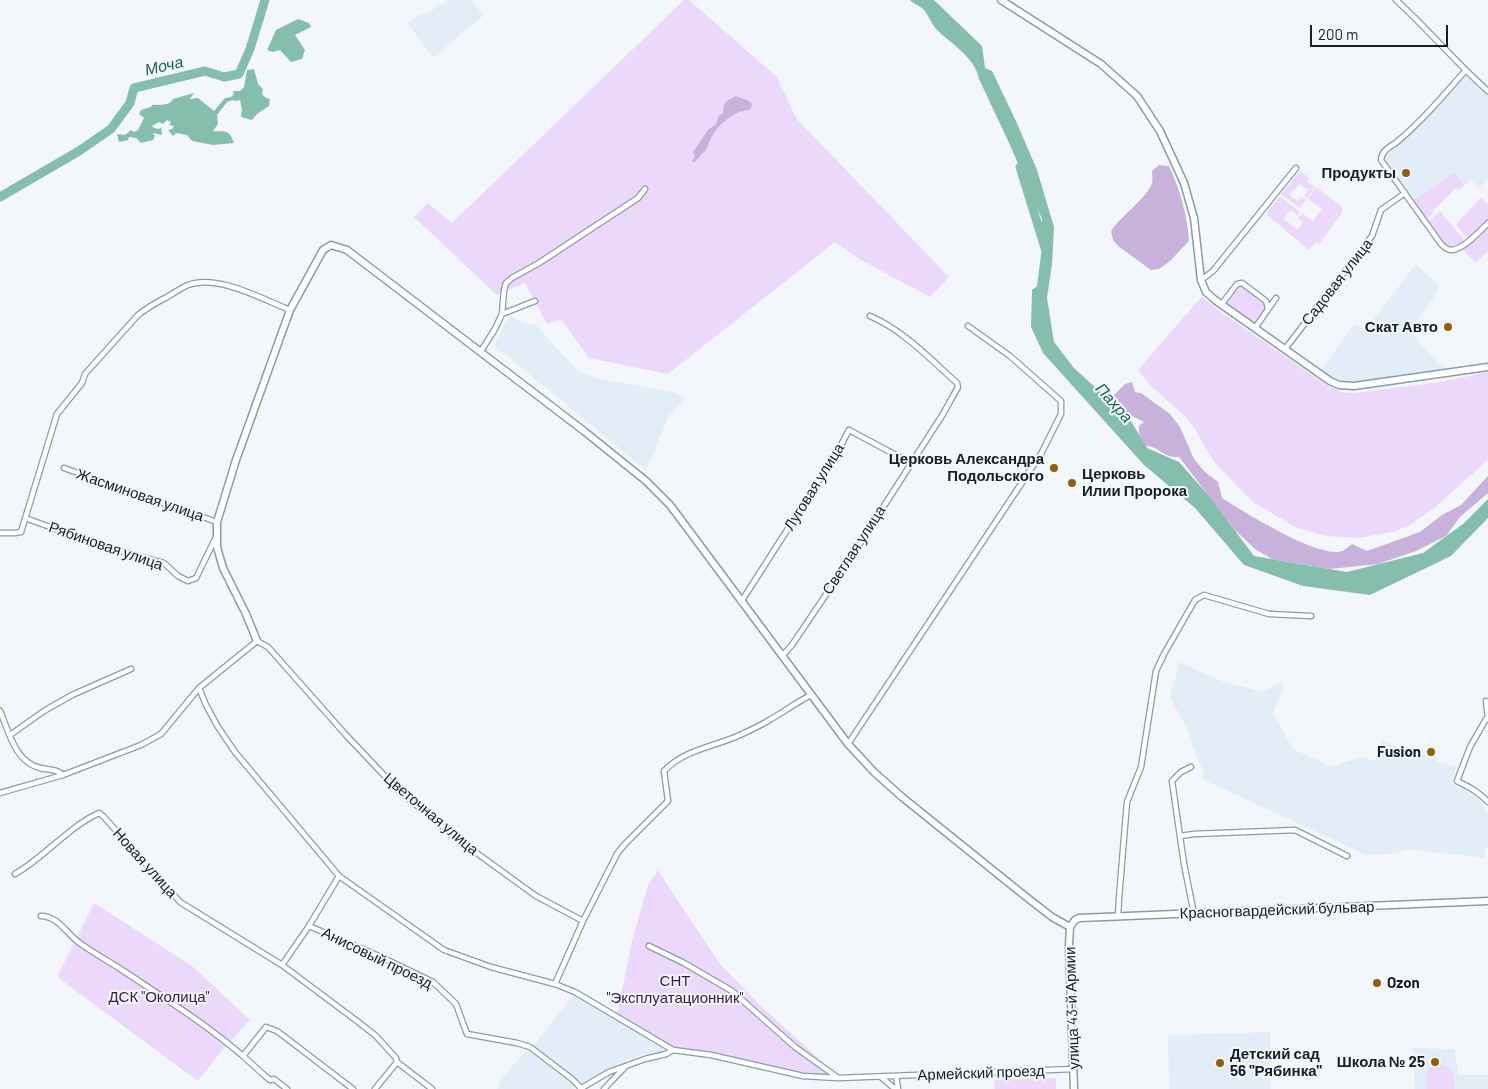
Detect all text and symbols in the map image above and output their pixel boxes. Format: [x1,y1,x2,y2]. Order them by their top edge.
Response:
scale bar [1313,15,1450,47]
text: 200 m [1318,25,1358,43]
water label: Моча [143,52,185,80]
place label: Продукты [1321,164,1396,182]
marker: Продукты [1400,167,1412,179]
street label: Садовая улица [1298,235,1376,329]
place label: Скат Авто [1365,318,1438,336]
marker: Скат Авто [1442,321,1454,333]
water label: Пахра [1091,379,1137,427]
street label: Луговая улица [780,440,848,534]
place label: Церковь Александра Подольского [889,450,1044,485]
marker: Церковь Александра Подольского [1048,462,1060,474]
street label: Жасминовая улица [74,465,206,525]
place label: Церковь Илии Пророка [1082,465,1187,500]
marker: Церковь Илии Пророка [1066,477,1078,489]
street label: Светлая улица [819,502,889,598]
street label: Рябиновая улица [46,518,166,574]
place label: Fusion [1377,743,1421,761]
marker: Fusion [1425,746,1437,758]
street label: Цветочная улица [380,769,482,859]
street label: Новая улица [109,824,181,902]
street label: Красногвардейский бульвар [1179,898,1375,922]
street label: Анисовый проезд [319,923,435,993]
street label: улица 43-й Армии [1061,946,1083,1070]
park label: СНТ "Эксплуатационник" [607,972,743,1007]
place label: Ozon [1387,974,1420,992]
marker: Ozon [1371,977,1383,989]
park label: ДСК "Околица" [108,988,210,1006]
place label: Детский сад 56 "Рябинка" [1230,1045,1322,1080]
place label: Школа № 25 [1337,1053,1425,1071]
marker: Школа № 25 [1429,1056,1441,1068]
marker: Детский сад 56 "Рябинка" [1214,1057,1226,1069]
street label: Армейский проезд [917,1062,1045,1084]

